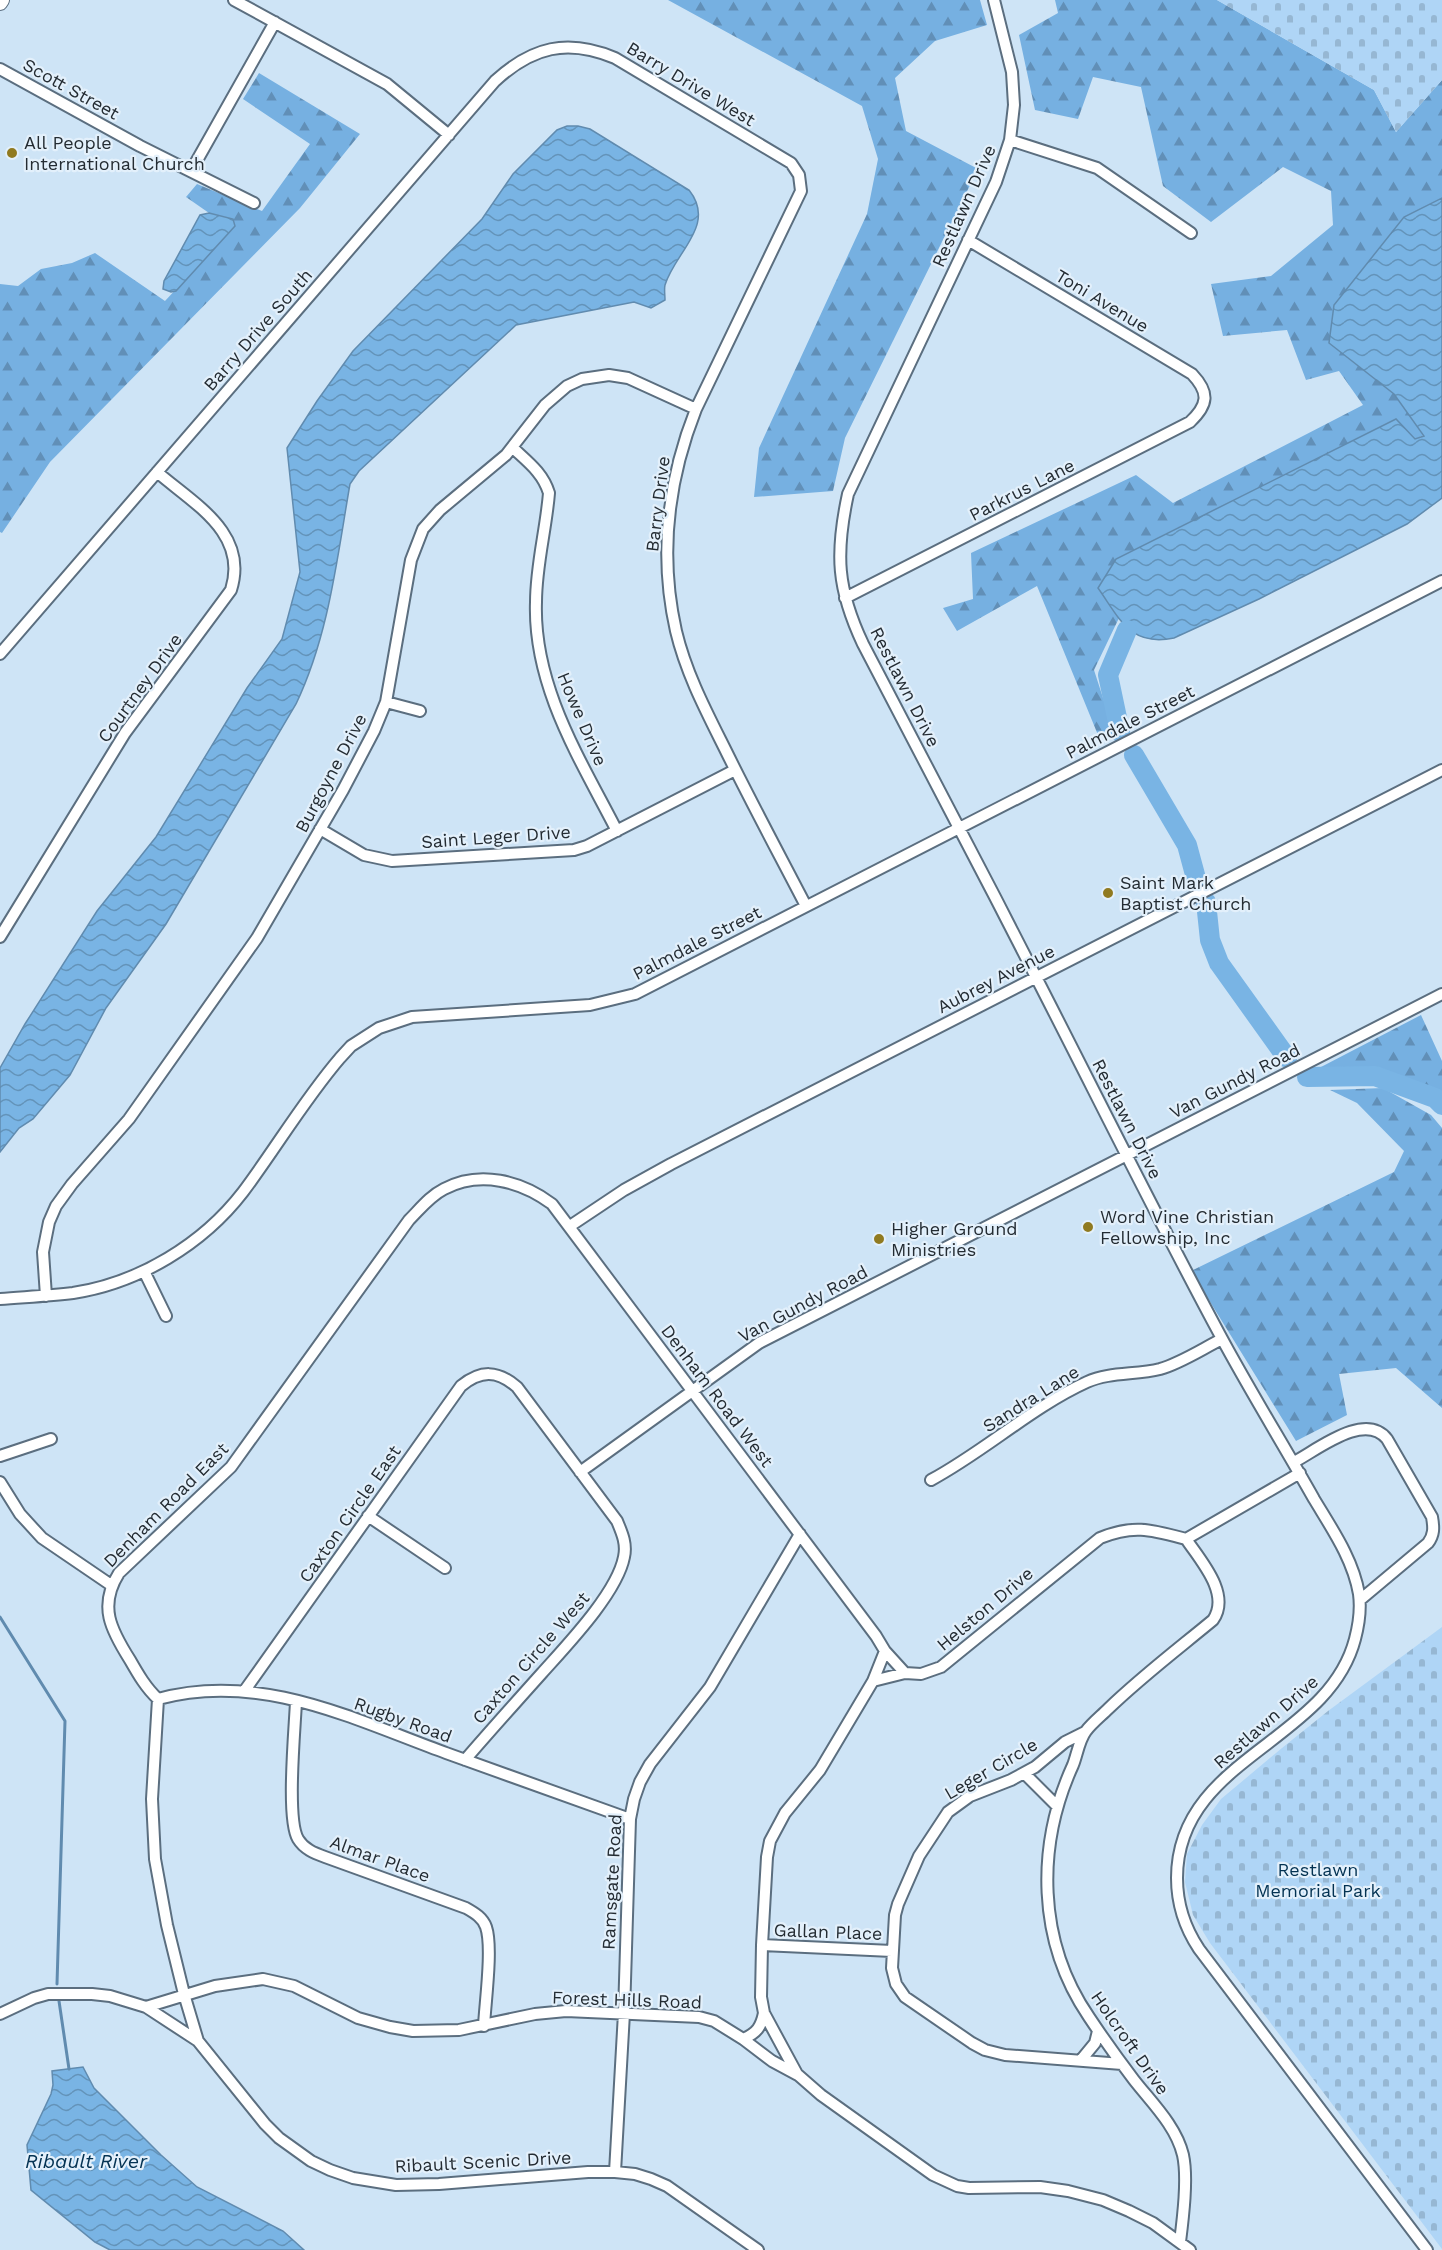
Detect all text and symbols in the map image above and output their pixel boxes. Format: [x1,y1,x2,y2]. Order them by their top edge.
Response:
street label: Barry Drive West [623,37,760,130]
street label: Scott Street [20,54,123,124]
place label: All People International Church [24,132,205,174]
street label: Restlawn Drive [927,141,1000,270]
marker: All People International Church [5,146,19,160]
street label: Barry Drive South [199,264,316,395]
street label: Toni Avenue [1052,265,1153,337]
street label: Parkrus Lane [966,454,1078,525]
street label: Barry Drive [641,455,674,553]
street label: Restlawn Drive [866,623,945,750]
street label: Courtney Drive [93,629,186,746]
street label: Howe Drive [553,669,612,769]
street label: Palmdale Street [1062,680,1198,763]
street label: Burgoyne Drive [290,710,371,836]
street label: Saint Leger Drive [421,821,571,852]
place label: Saint Mark Baptist Church [1120,872,1251,914]
marker: Saint Mark Baptist Church [1101,886,1115,900]
street label: Palmdale Street [629,901,765,984]
street label: Aubrey Avenue [934,940,1058,1017]
street label: Van Gundy Road [1166,1039,1303,1122]
street label: Restlawn Drive [1088,1055,1167,1182]
place label: Word Vine Christian Fellowship, Inc [1100,1206,1274,1248]
place label: Higher Ground Ministries [891,1218,1018,1260]
marker: Word Vine Christian Fellowship, Inc [1081,1220,1095,1234]
marker: Higher Ground Ministries [872,1232,886,1246]
street label: Van Gundy Road [734,1261,871,1347]
street label: Denham Road West [657,1320,778,1471]
street label: Sandra Lane [979,1361,1083,1436]
street label: Denham Road East [99,1438,233,1571]
street label: Caxton Circle East [294,1441,405,1586]
street label: Helston Drive [932,1562,1037,1655]
street label: Caxton Circle West [468,1587,594,1728]
street label: Restlawn Drive [1209,1671,1322,1773]
street label: Rugby Road [351,1692,455,1747]
street label: Leger Circle [940,1733,1041,1804]
street label: Ramsgate Road [597,1813,626,1951]
street label: Almar Place [327,1831,433,1886]
park label: Restlawn Memorial Park [1255,1859,1381,1901]
street label: Gallan Place [773,1919,883,1944]
street label: Forest Hills Road [552,1986,702,2013]
street label: Holcroft Drive [1087,1987,1174,2099]
street label: Ribault Scenic Drive [394,2146,572,2177]
water label: Ribault River [25,2149,148,2173]

